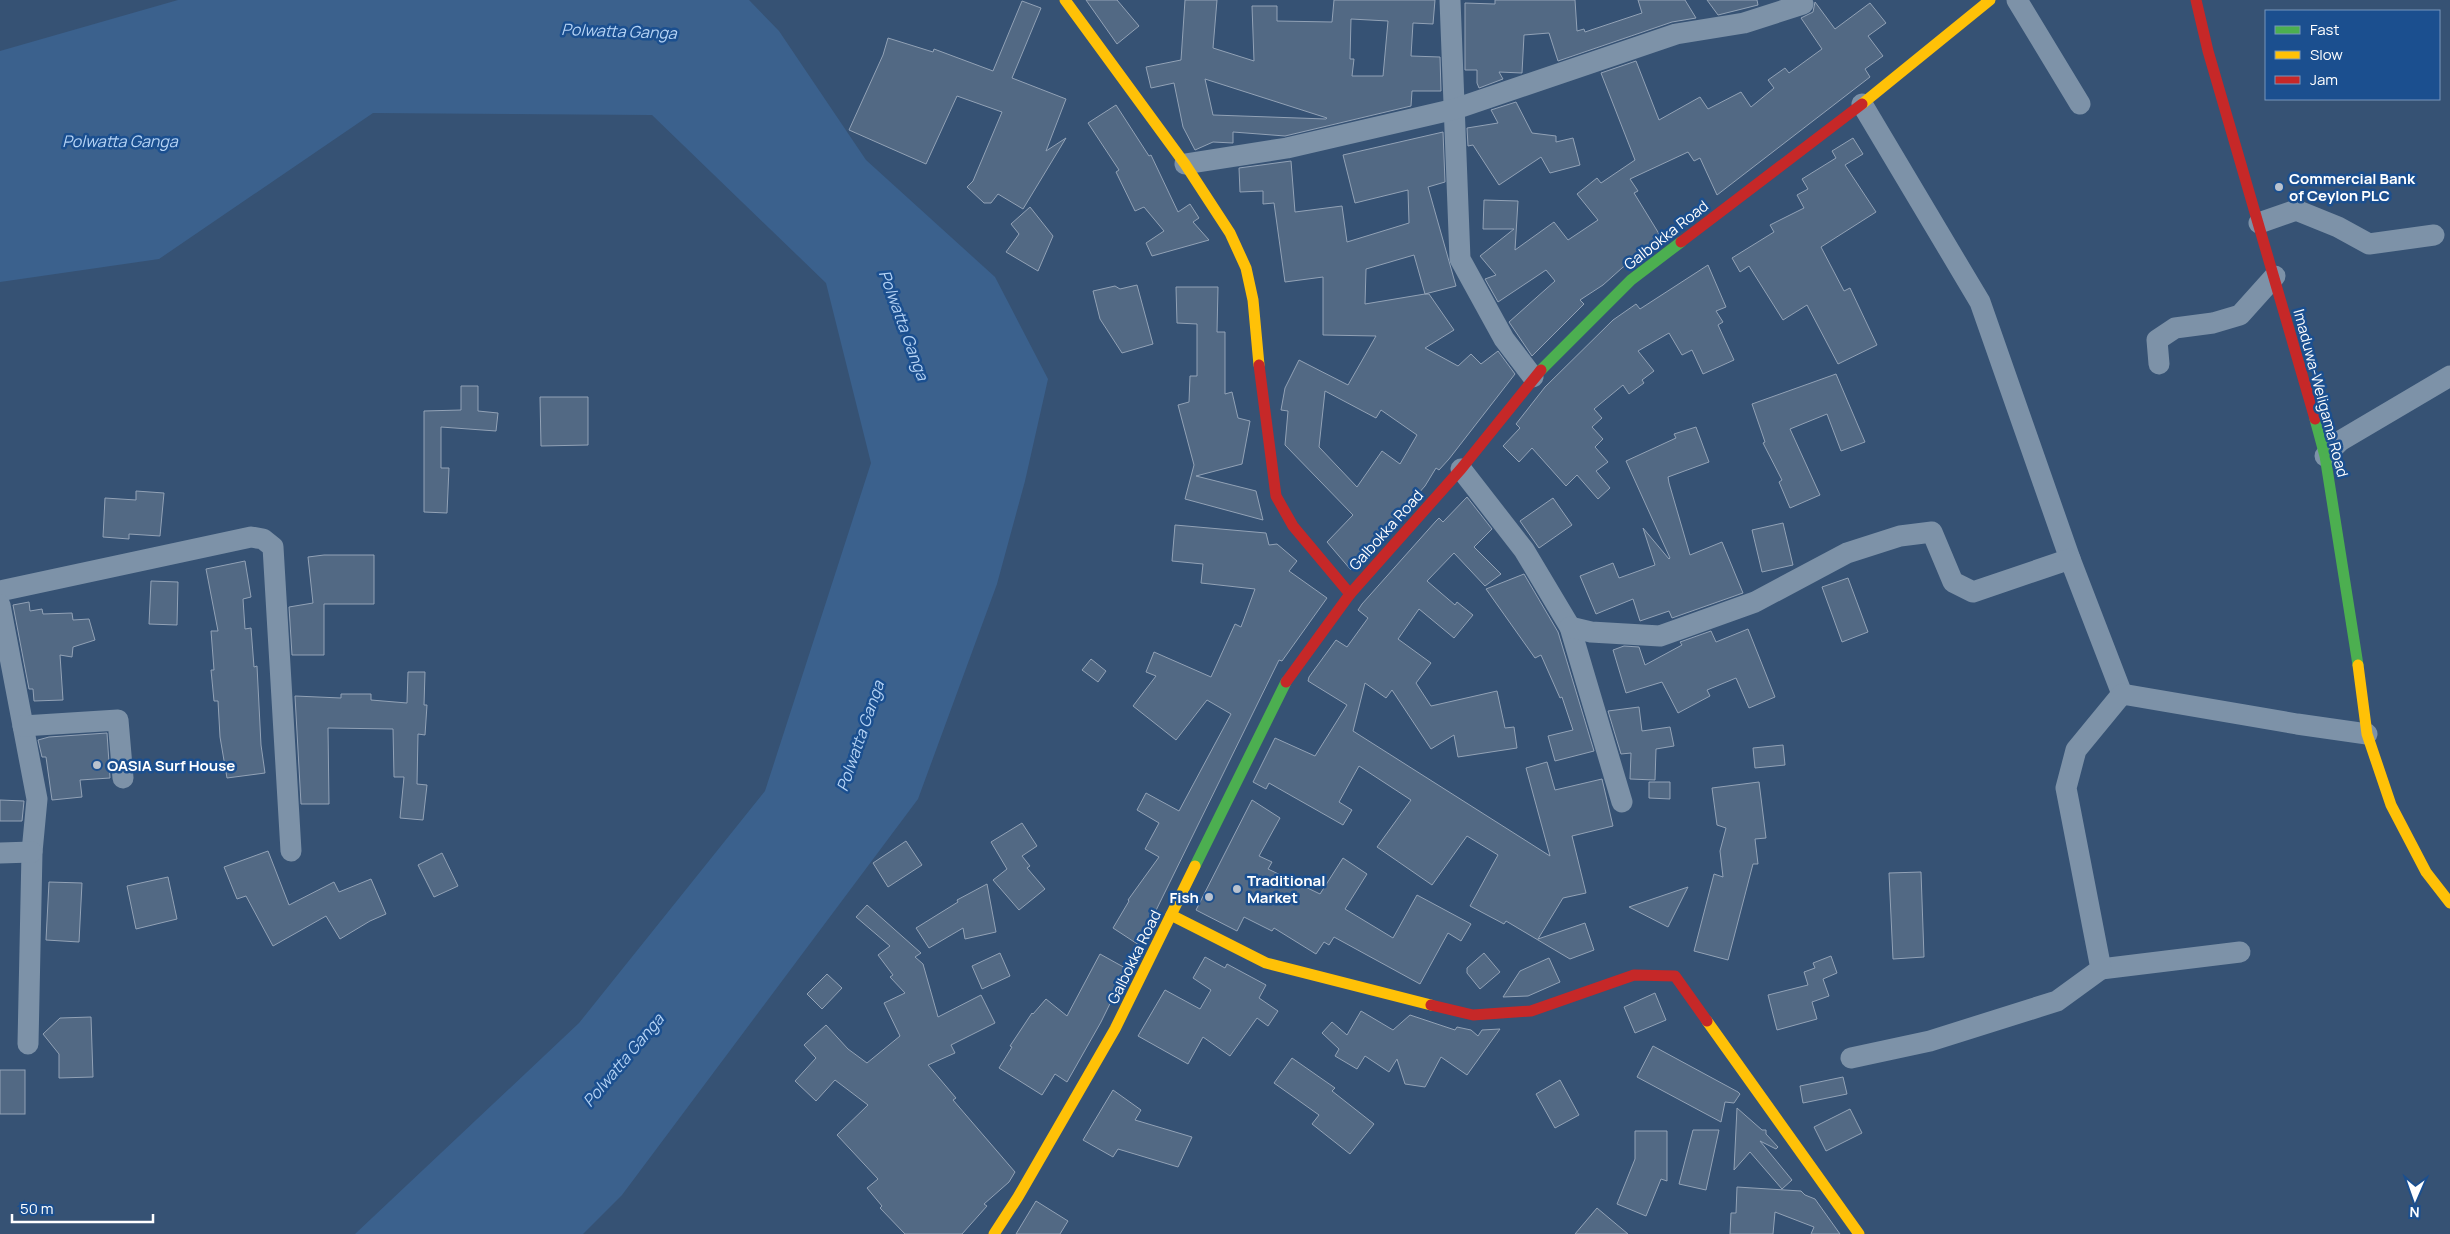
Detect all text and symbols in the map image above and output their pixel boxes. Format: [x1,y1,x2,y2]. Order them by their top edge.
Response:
legend [2265,10,2440,100]
water label: Polwatta Ganga [561,18,678,44]
text: Fast [2310,19,2339,40]
text: Slow [2310,44,2343,65]
text: Jam [2310,69,2338,90]
water label: Polwatta Ganga [62,130,179,152]
place label: Commercial Bank of Ceylon PLC [2289,168,2416,206]
marker: Commercial Bank of Ceylon PLC [2273,181,2285,193]
street label: Galbokka Road [1619,195,1713,275]
water label: Polwatta Ganga [874,267,934,384]
street label: Imaduwa-Weligama Road [2288,307,2354,479]
street label: Galbokka Road [1344,485,1428,575]
water label: Polwatta Ganga [831,677,890,794]
place label: OASIA Surf House [107,755,235,776]
marker: OASIA Surf House [91,759,103,771]
place label: Traditional Market [1247,870,1325,908]
marker: Traditional Market [1231,883,1243,895]
place label: Fish [1169,887,1199,908]
marker: Fish [1203,891,1215,903]
street label: Galbokka Road [1102,907,1166,1007]
water label: Polwatta Ganga [577,1008,669,1111]
north arrow [2390,1174,2440,1224]
scale bar [12,1192,154,1224]
text: 50 m [20,1198,54,1219]
text: N [2409,1203,2420,1222]

